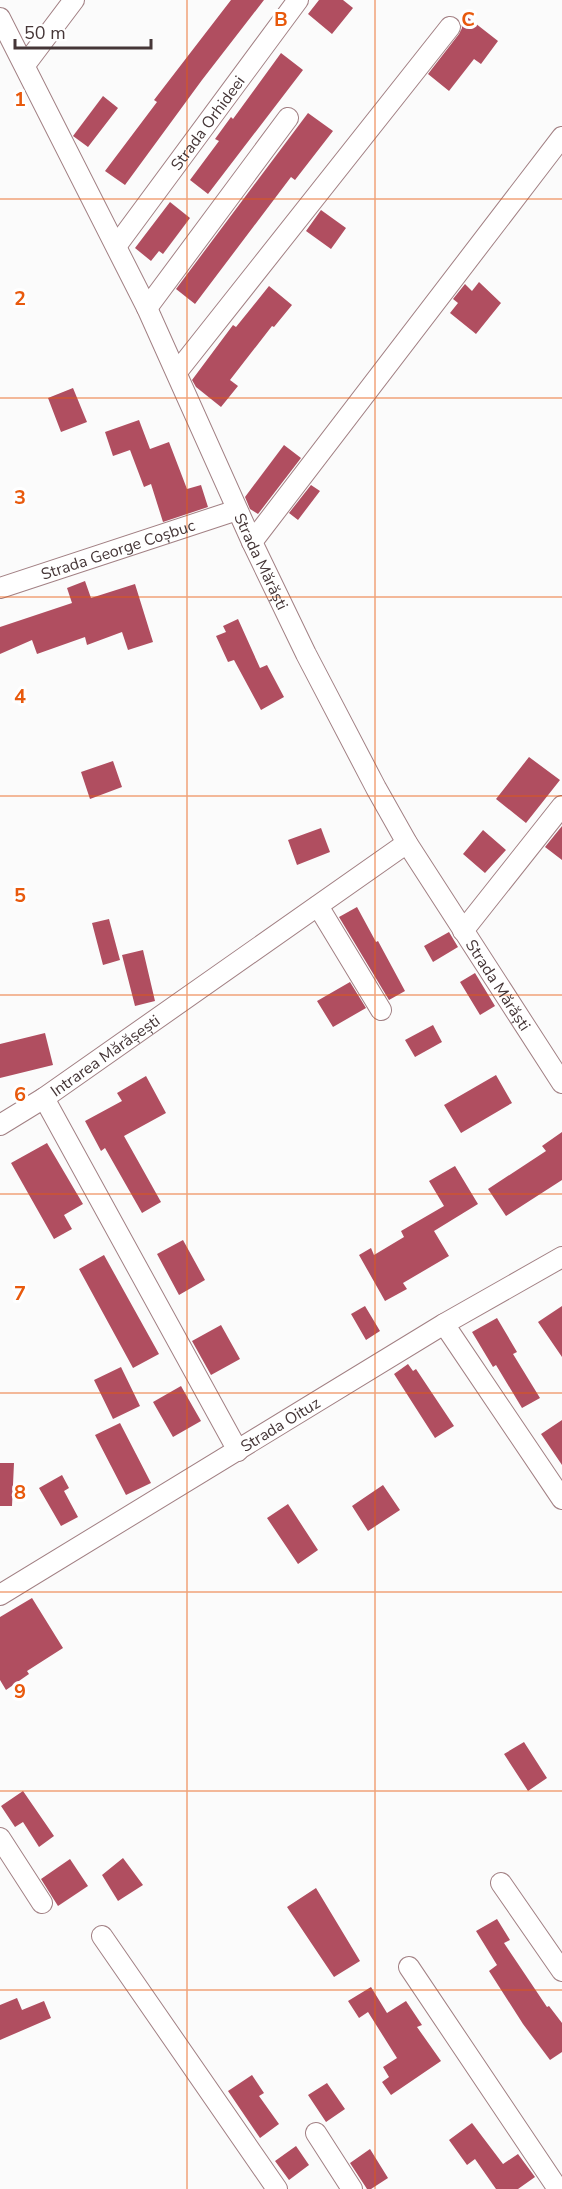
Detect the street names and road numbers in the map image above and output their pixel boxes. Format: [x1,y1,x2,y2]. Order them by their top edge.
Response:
street label: Strada Orhideei [166,72,250,175]
street label: Strada Mărăști [228,510,293,614]
street label: Strada George Coșbuc [38,514,198,586]
street label: Strada Mărăști [460,935,535,1035]
street label: Intrarea Mărășești [46,1010,165,1102]
street label: Strada Oituz [237,1392,324,1458]

